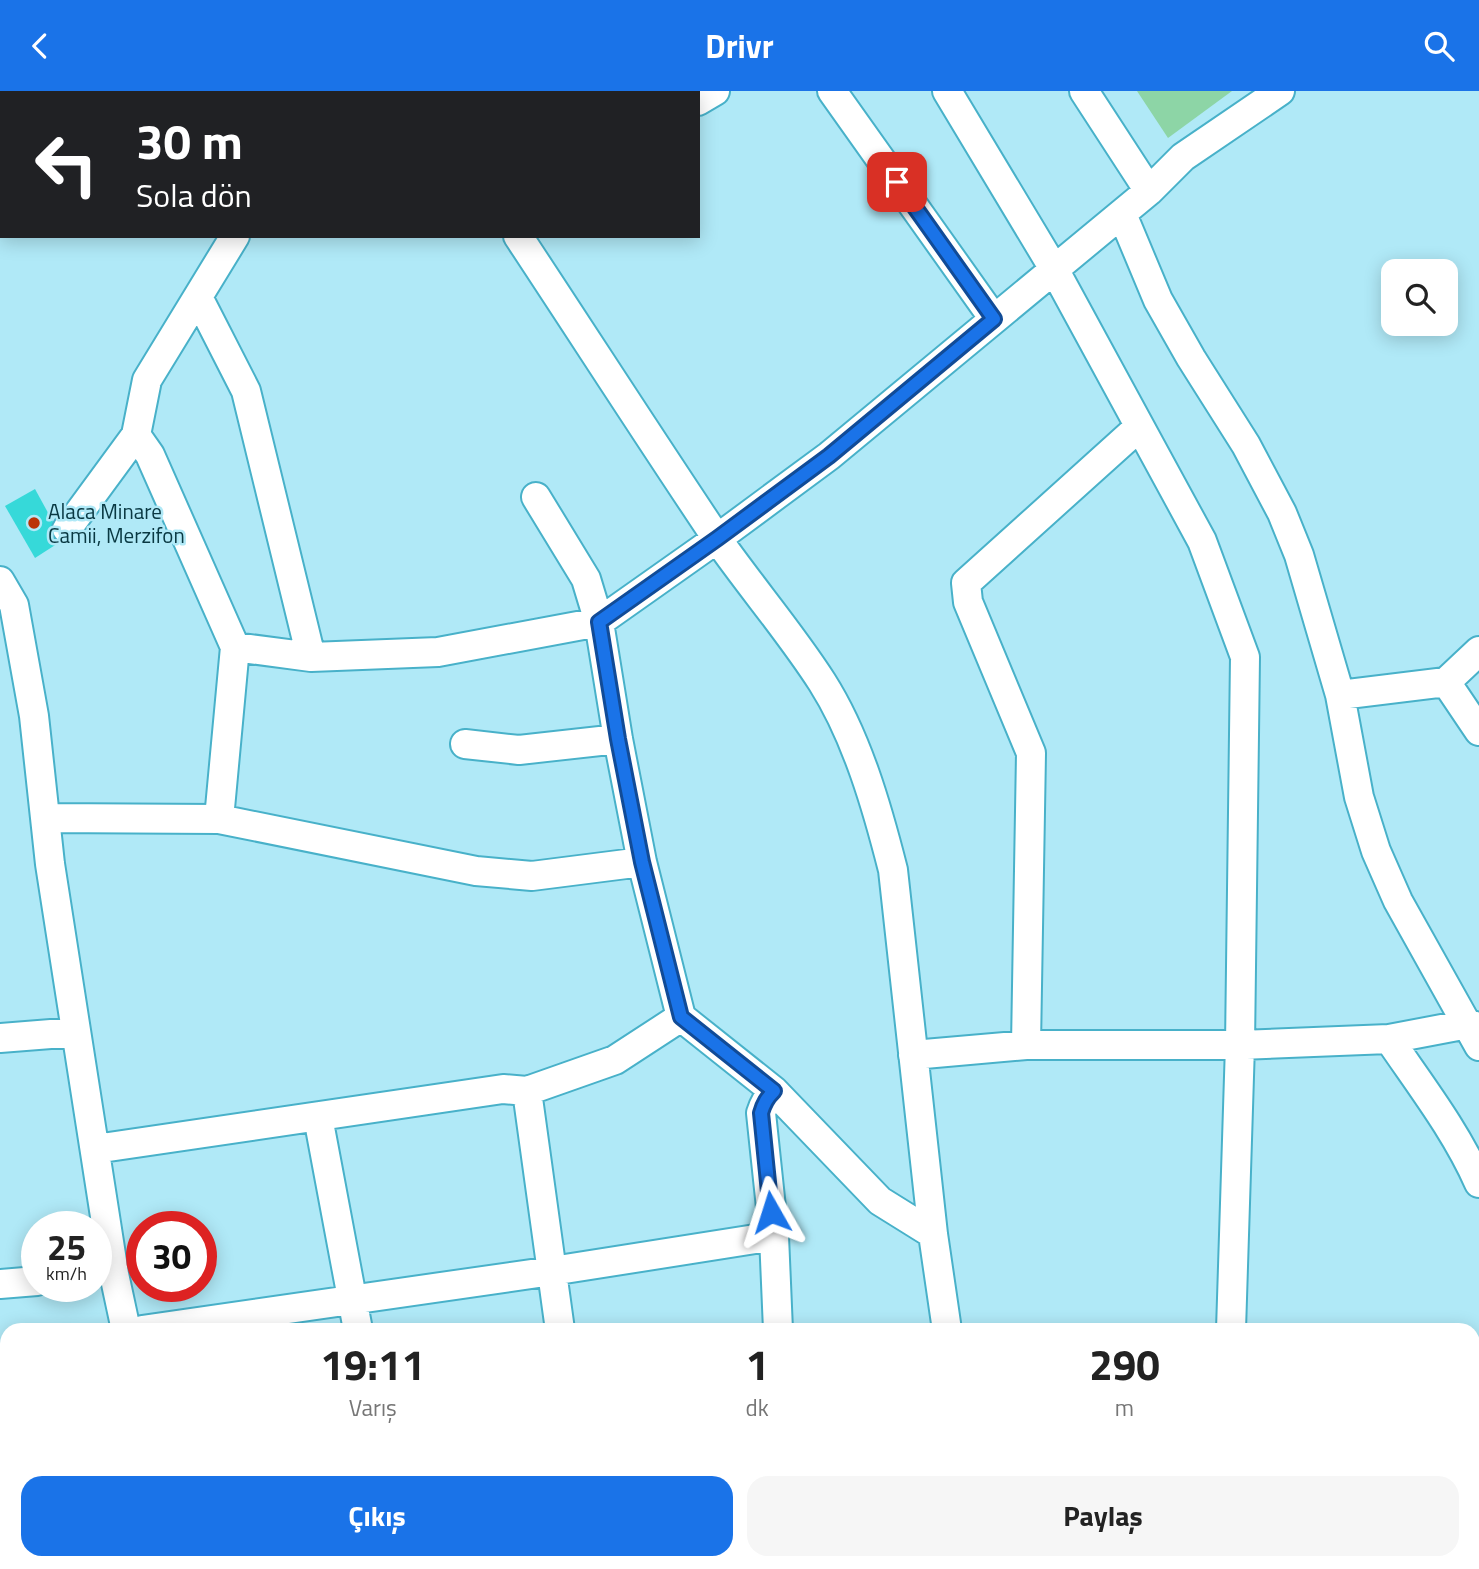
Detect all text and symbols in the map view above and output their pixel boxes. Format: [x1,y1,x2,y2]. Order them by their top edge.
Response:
text: Drivr [705,22,774,70]
icon: back [21,27,59,65]
icon: search [1420,27,1458,65]
text: 30 m [136,103,243,178]
icon: left [21,119,112,210]
pin [867,152,927,212]
icon: arrive [878,163,916,201]
text: Sola dön [136,171,252,219]
map controls [1381,259,1458,336]
button: search [1381,259,1458,336]
place label: Alaca Minare Camii, Merzifon [48,495,185,551]
marker: Alaca Minare Camii, Merzifon [26,515,42,531]
position arrow [734,1175,808,1249]
speed limit sign: 30 [126,1211,217,1302]
text: 25 [47,1220,86,1274]
text: km/h [46,1260,87,1287]
text: 19:11 [320,1332,425,1396]
text: 1 [745,1332,769,1396]
text: 290 [1089,1332,1160,1396]
text: Varış [349,1390,397,1425]
text: dk [746,1390,769,1425]
text: m [1115,1390,1134,1425]
button: Çıkış [21,1476,733,1556]
button: Paylaş [747,1476,1459,1556]

